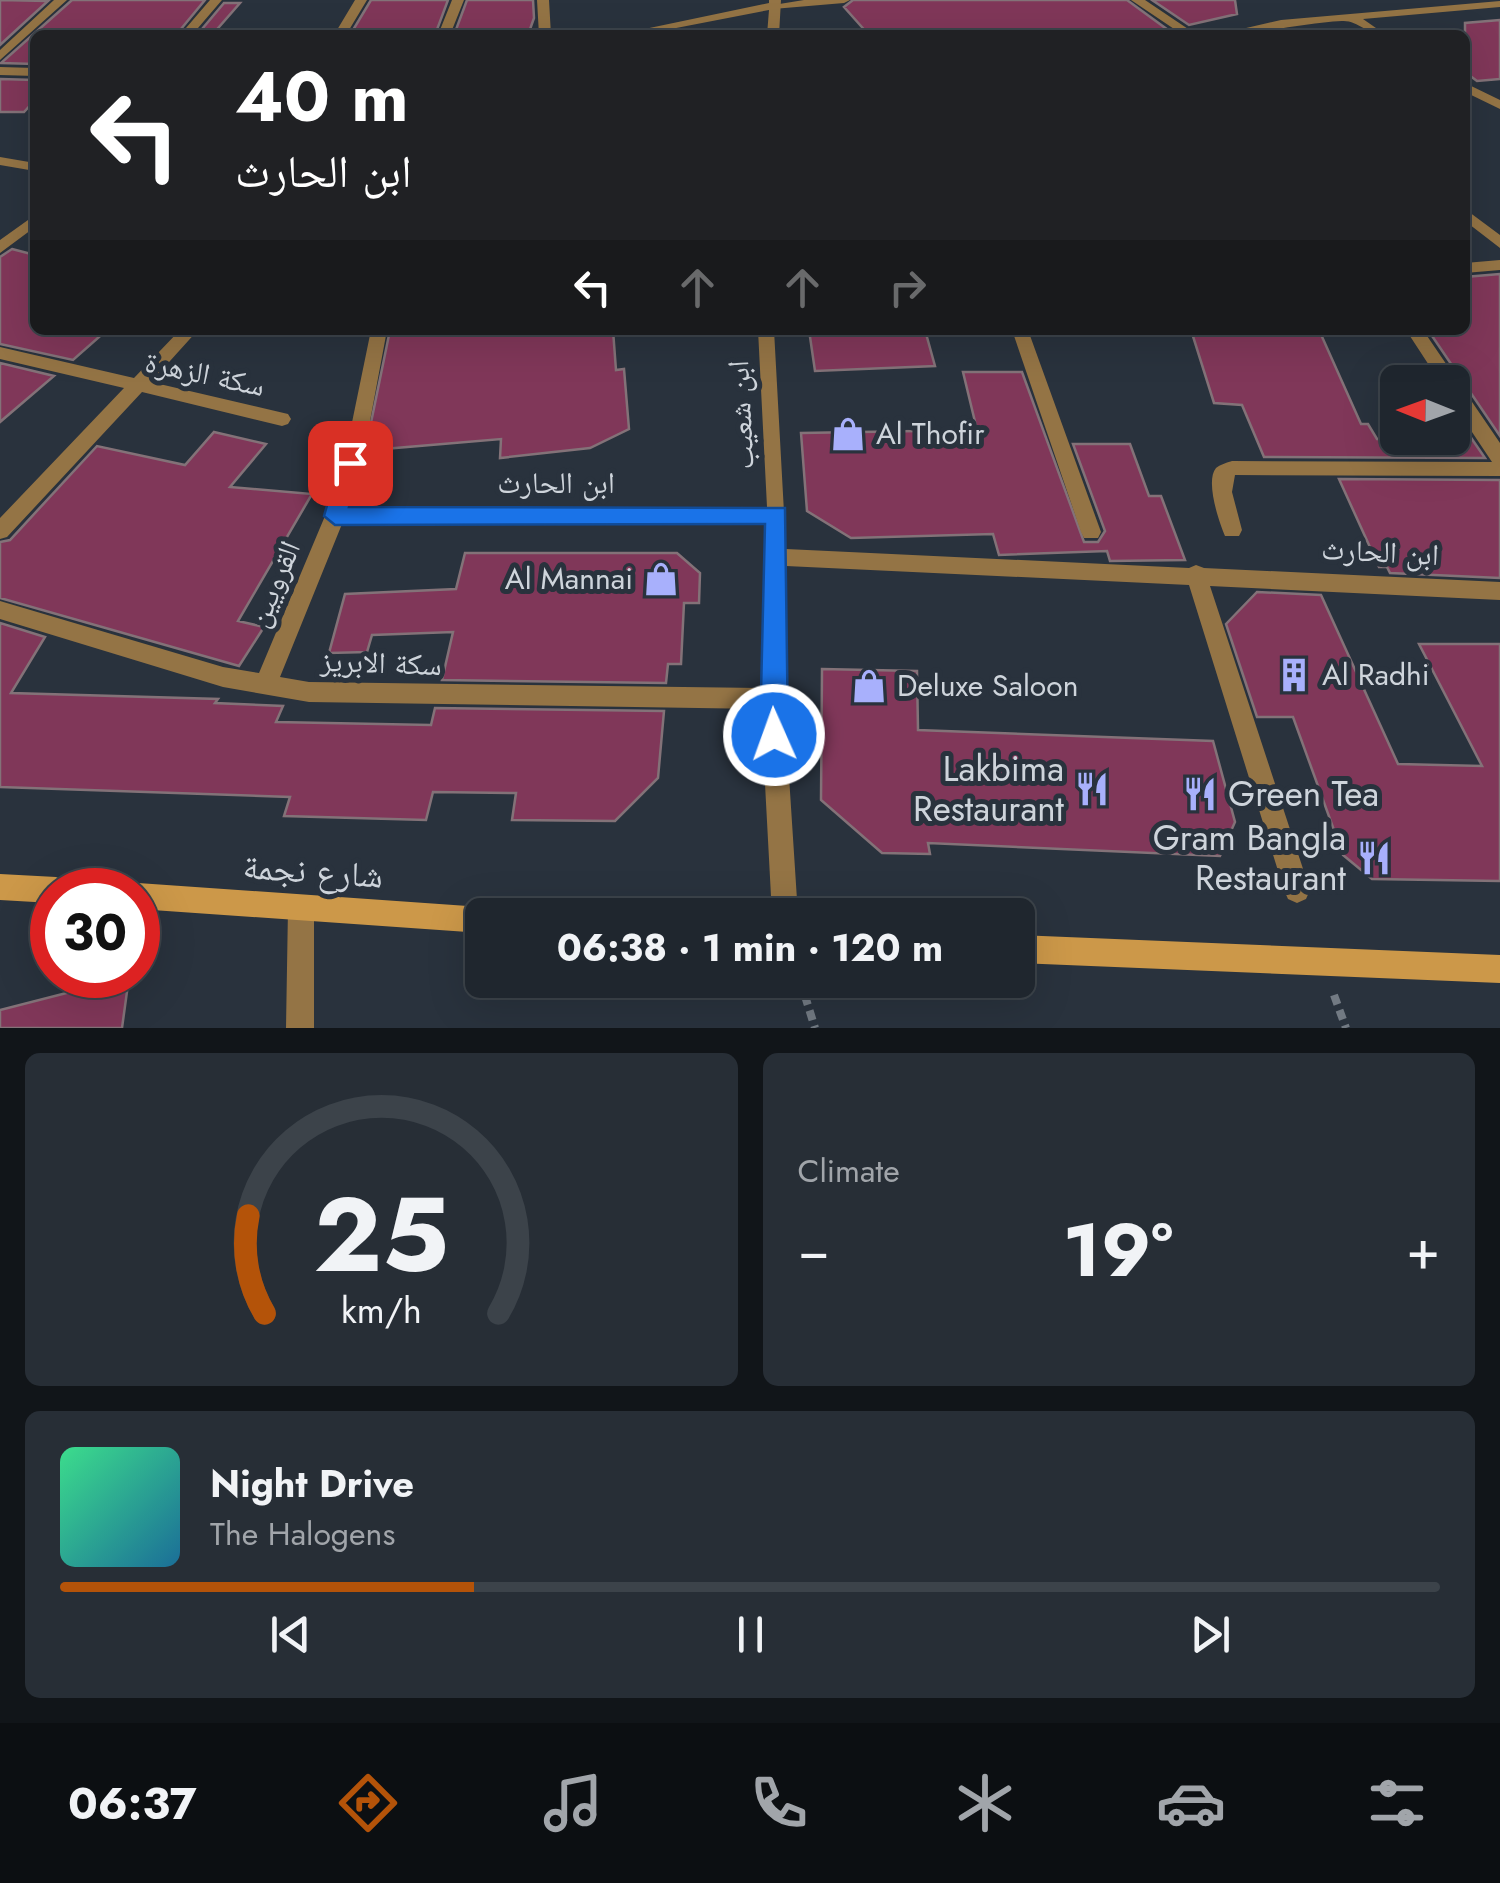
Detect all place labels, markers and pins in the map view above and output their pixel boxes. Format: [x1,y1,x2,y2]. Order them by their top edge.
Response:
place label: Al Thofir [876,412,985,455]
shop icon: Al Thofir [829,415,867,453]
pin [308,421,393,506]
place label: Al Mannai [505,557,633,600]
shop icon: Al Mannai [642,560,680,598]
place label: Al Radhi [1322,653,1430,696]
building icon: Al Radhi [1275,656,1313,694]
place label: Deluxe Saloon [897,664,1078,707]
shop icon: Deluxe Saloon [850,667,888,705]
place label: Lakbima Restaurant [913,744,1065,834]
place label: Green Tea [1228,769,1379,819]
restaurant icon: Lakbima Restaurant [1073,770,1111,808]
restaurant icon: Green Tea [1181,775,1219,813]
place label: Gram Bangla Restaurant [1153,813,1347,903]
restaurant icon: Gram Bangla Restaurant [1355,839,1393,877]

